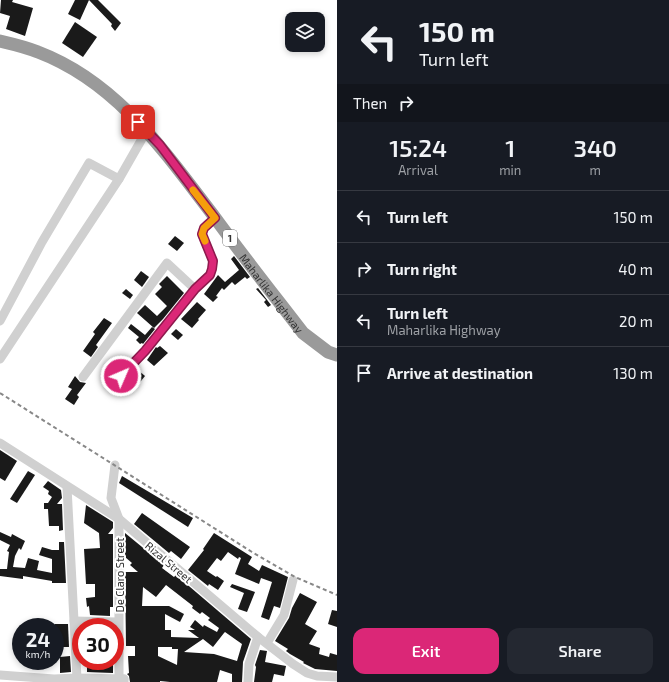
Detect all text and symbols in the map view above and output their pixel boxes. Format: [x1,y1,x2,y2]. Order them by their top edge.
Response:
map controls [285,12,325,52]
button: layers [285,12,325,52]
text: 150 m [419,14,495,48]
icon: left [353,16,405,68]
text: Turn left [419,48,489,70]
icon: right [395,92,417,114]
text: Then [353,94,387,112]
pin [121,105,155,139]
icon: arrive [127,111,149,133]
text: 15:24 [389,133,447,162]
text: 1 [505,133,515,162]
text: 340 [573,133,617,162]
text: Arrival [398,162,438,178]
text: min [499,162,521,178]
text: m [589,162,601,178]
icon: left [353,206,375,228]
text: Turn left [387,208,448,226]
text: 150 m [613,208,653,226]
road number: 1 [223,230,237,246]
street label: Maharlika Highway [237,251,307,335]
icon: right [353,258,375,280]
text: Turn right [387,260,457,278]
text: 40 m [618,260,653,278]
text: Turn left [387,304,448,322]
icon: left [353,310,375,332]
text: 20 m [619,312,653,330]
text: Maharlika Highway [387,322,501,338]
position arrow [100,355,142,397]
icon: arrive [353,362,375,384]
text: Arrive at destination [387,364,533,382]
text: 130 m [613,364,653,382]
street label: De Claro Street [113,538,126,612]
street label: Rizal Street [143,539,195,585]
speed limit sign: 30 [72,618,124,670]
text: 24 [26,627,50,651]
button: Exit [353,628,499,674]
button: Share [507,628,653,674]
text: km/h [26,648,50,660]

